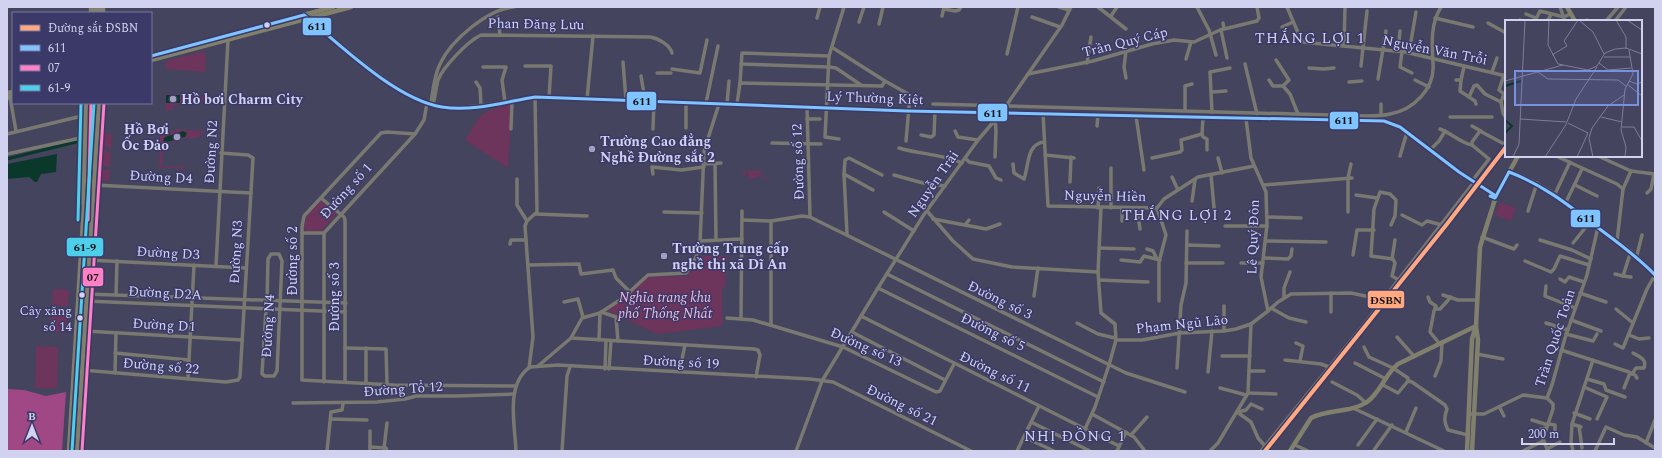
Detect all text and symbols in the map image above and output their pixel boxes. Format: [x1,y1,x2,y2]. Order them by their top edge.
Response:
legend [12,12,152,104]
street label: Phan Đăng Lưu [487,13,585,35]
line badge: 611 [302,17,332,36]
text: 611 [308,18,326,35]
text: Đường sắt ĐSBN [48,19,138,38]
unlabelled marker [262,20,272,30]
inset map [1505,20,1642,157]
street label: Trần Quý Cáp [1080,21,1170,63]
district label: THẮNG LỢI 1 [1255,27,1365,50]
street label: Nguyễn Văn Trỗi [1381,30,1489,70]
text: 611 [48,39,66,58]
text: 07 [48,59,60,78]
text: 61-9 [48,79,71,98]
street label: Lý Thường Kiệt [826,86,924,110]
place label: Hồ bơi Charm City [181,89,304,110]
line badge: 611 [626,91,657,111]
text: 611 [633,93,651,110]
marker: Hồ bơi Charm City [168,94,178,104]
line badge: 611 [977,103,1008,122]
text: 611 [984,105,1002,122]
line badge: 611 [1329,111,1359,130]
text: 611 [1335,112,1353,129]
place label: Hồ Bơi Ốc Đảo [121,119,169,156]
street label: Đường N2 [199,120,223,184]
street label: Đường số 12 [786,123,810,201]
place label: Trường Cao đẳng Nghề Đường sắt 2 [600,131,715,168]
marker: Hồ Bơi Ốc Đảo [172,132,182,142]
marker: Trường Cao đẳng Nghề Đường sắt 2 [587,144,597,154]
street label: Nguyễn Trãi [902,146,964,222]
street label: Đường số 1 [315,158,377,224]
street label: Đường D4 [129,165,193,189]
street label: Nguyễn Hiền [1064,185,1146,207]
street label: Lê Quý Đôn [1241,199,1265,275]
district label: THẮNG LỢI 2 [1122,204,1232,227]
line badge: 611 [1570,209,1601,228]
text: 611 [1577,210,1595,227]
street label: Đường N3 [224,220,248,284]
street label: Đường số 2 [282,226,303,296]
line badge: 61-9 [66,237,104,257]
place label: Trường Trung cấp nghề thị xã Dĩ An [672,238,789,275]
text: 61-9 [74,239,96,256]
street label: Đường D3 [136,241,200,265]
marker: Trường Trung cấp nghề thị xã Dĩ An [659,251,669,261]
street label: Đường số 3 [324,262,345,332]
line badge: 07 [82,267,104,287]
text: 07 [87,269,99,286]
street label: Đường số 3 [964,275,1036,325]
street label: Đường D2A [128,281,203,305]
street label: Trần Quốc Toản [1529,286,1581,390]
park label: Nghĩa trang khu phố Thống Nhất [617,287,713,324]
unlabelled marker [77,290,87,300]
line badge: ĐSBN [1367,290,1405,309]
text: ĐSBN [1370,292,1402,309]
street label: Đường N4 [256,294,280,358]
place label: Cây xăng số 14 [19,301,72,337]
street label: Đường số 5 [957,307,1029,357]
street label: Phạm Ngũ Lão [1135,309,1229,339]
marker: Cây xăng số 14 [75,313,85,323]
street label: Đường D1 [132,313,196,337]
street label: Đường số 13 [827,322,905,372]
street label: Đường số 11 [956,346,1034,398]
street label: Đường số 19 [642,350,720,374]
street label: Đường số 22 [122,352,200,380]
street label: Đường Tổ 12 [363,376,443,402]
street label: Đường số 21 [863,379,941,431]
north arrow [12,406,52,446]
text: B [28,408,36,425]
scale bar [1522,420,1614,446]
district label: NHỊ ĐỒNG 1 [1024,425,1126,448]
text: 200 m [1528,425,1559,444]

